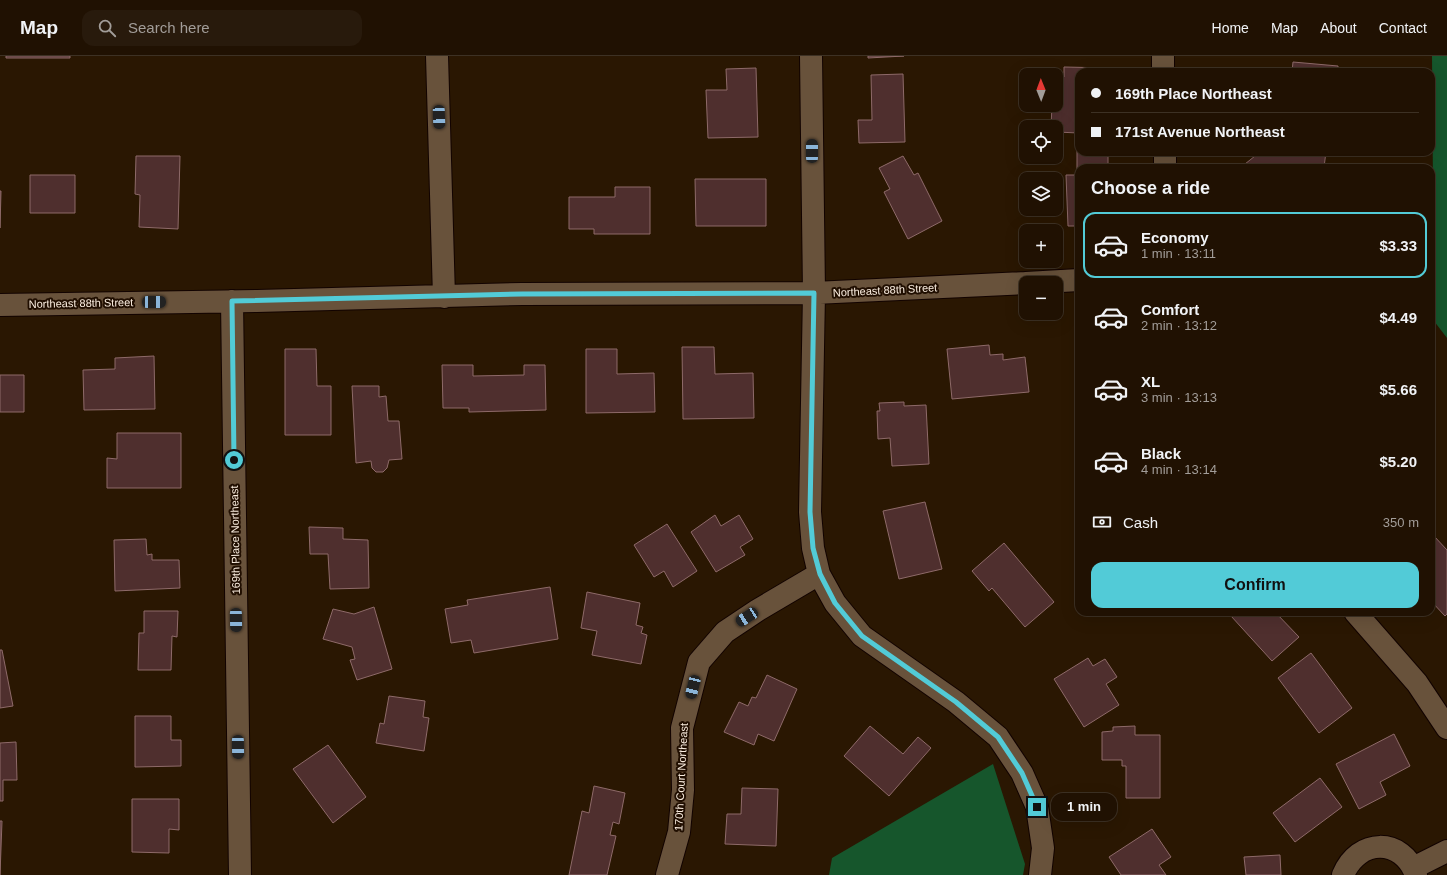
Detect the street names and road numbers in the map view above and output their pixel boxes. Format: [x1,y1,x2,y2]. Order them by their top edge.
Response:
street label: Northeast 88th Street [832,281,938,299]
street label: Northeast 88th Street [29,296,133,310]
street label: 169th Place Northeast [228,485,242,595]
street label: 170th Court Northeast [672,723,690,831]

